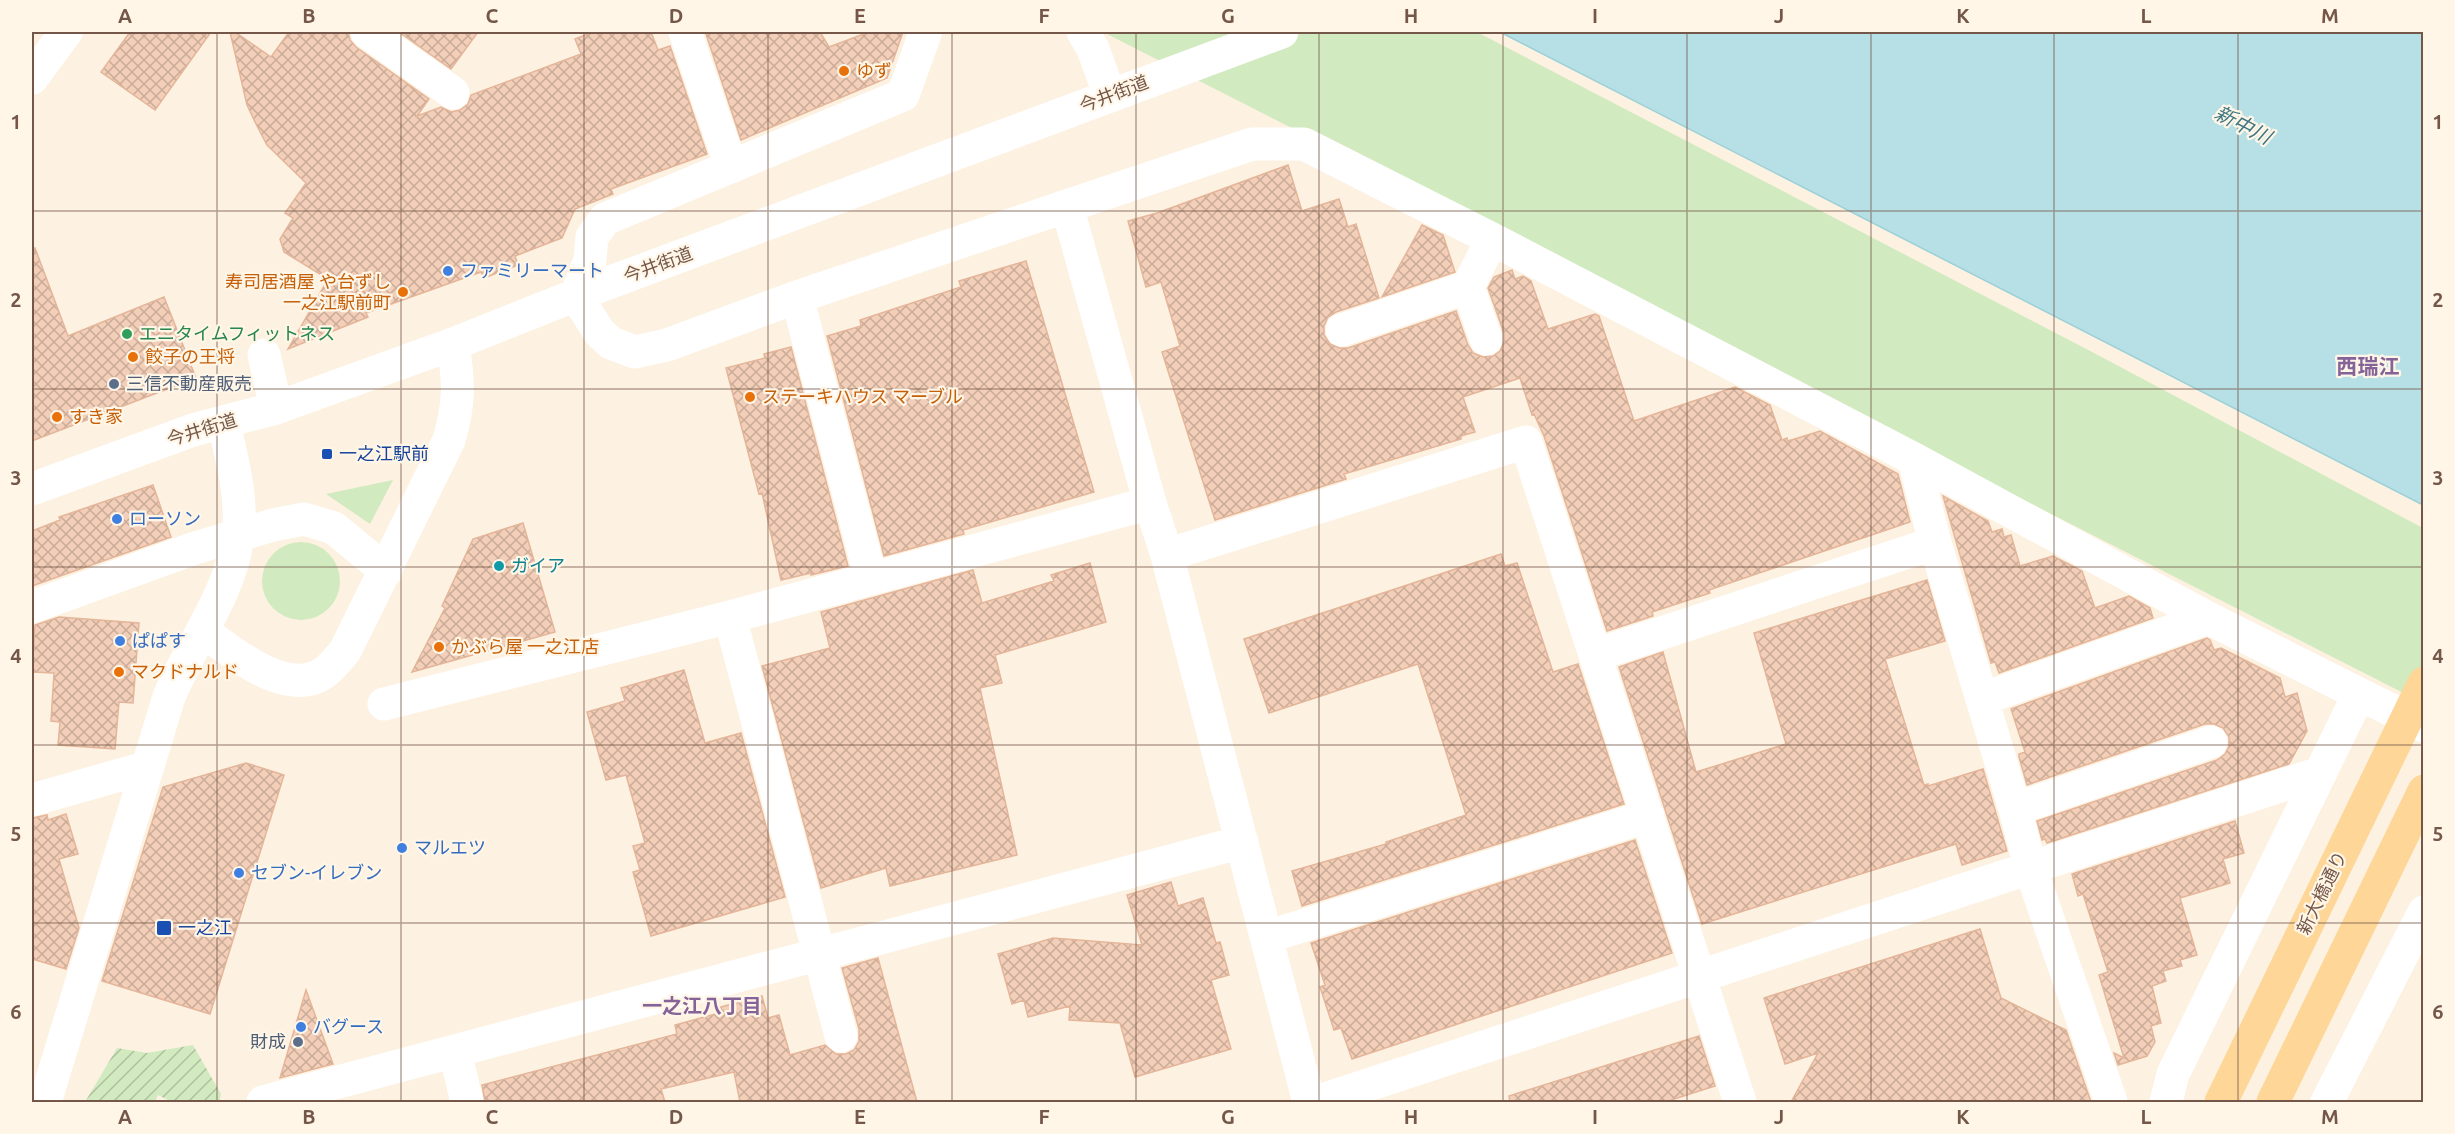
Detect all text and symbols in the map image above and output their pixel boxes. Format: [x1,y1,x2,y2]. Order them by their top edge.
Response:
text: A [118,4,132,27]
text: B [302,4,316,27]
text: C [486,4,499,27]
text: D [669,4,683,27]
text: E [854,4,866,27]
text: F [1038,4,1050,27]
text: G [1221,4,1235,27]
text: H [1404,4,1418,27]
text: I [1592,4,1598,27]
text: J [1774,4,1784,27]
text: K [1956,4,1970,27]
text: L [2141,4,2152,27]
text: M [2321,4,2339,27]
place label: ゆず [856,60,892,80]
marker: ゆず [837,64,851,78]
street label: 今井街道 [1076,71,1151,115]
water label: 新中川 [2211,101,2277,149]
text: 1 [10,110,22,133]
text: 1 [2432,110,2444,133]
street label: 今井街道 [620,242,695,286]
place label: ファミリーマート [460,260,604,280]
marker: ファミリーマート [441,264,455,278]
place label: 寿司居酒屋 や台ずし 一之江駅前町 [225,271,391,312]
marker: 寿司居酒屋 や台ずし 一之江駅前町 [396,285,410,299]
text: 2 [10,288,22,311]
text: 2 [2432,288,2444,311]
place label: エニタイムフィットネス [139,323,335,343]
marker: エニタイムフィットネス [120,327,134,341]
place label: 餃子の王将 [145,346,235,366]
marker: 餃子の王将 [126,350,140,364]
district label: 西瑞江 [2337,354,2400,378]
place label: 三信不動産販売 [126,373,252,393]
marker: 三信不動産販売 [107,377,121,391]
place label: ステーキハウス マーブル [762,386,963,406]
marker: ステーキハウス マーブル [743,390,757,404]
place label: すき家 [69,406,123,426]
street label: 今井街道 [164,409,239,449]
marker: すき家 [50,410,64,424]
place label: 一之江駅前 [339,443,429,463]
marker: 一之江駅前 [320,447,334,461]
text: 3 [10,466,22,489]
text: 3 [2432,466,2444,489]
place label: ローソン [129,508,201,528]
marker: ローソン [110,512,124,526]
place label: ガイア [511,555,565,575]
marker: ガイア [492,559,506,573]
place label: ぱぱす [132,630,186,650]
marker: ぱぱす [113,634,127,648]
place label: かぶら屋 一之江店 [451,636,599,656]
marker: かぶら屋 一之江店 [432,640,446,654]
text: 4 [10,644,22,667]
text: 4 [2432,644,2444,667]
place label: マクドナルド [131,661,239,681]
marker: マクドナルド [112,665,126,679]
text: 5 [10,822,22,845]
text: 5 [2432,822,2444,845]
place label: マルエツ [414,837,486,857]
marker: マルエツ [395,841,409,855]
street label: 新大橋通り [2292,848,2350,937]
place label: セブン-イレブン [251,862,382,882]
marker: セブン-イレブン [232,866,246,880]
place label: 一之江 [178,917,232,937]
marker: 一之江 [155,919,173,937]
district label: 一之江八丁目 [642,994,762,1017]
text: 6 [10,1000,22,1023]
text: 6 [2432,1000,2444,1023]
place label: バグース [313,1016,384,1036]
marker: バグース [294,1020,308,1034]
place label: 財成 [250,1031,286,1051]
marker: 財成 [291,1035,305,1049]
text: A [118,1105,132,1128]
text: B [302,1105,316,1128]
text: C [486,1105,499,1128]
text: D [669,1105,683,1128]
text: E [854,1105,866,1128]
text: F [1038,1105,1050,1128]
text: G [1221,1105,1235,1128]
text: H [1404,1105,1418,1128]
text: I [1592,1105,1598,1128]
text: J [1774,1105,1784,1128]
text: K [1956,1105,1970,1128]
text: L [2141,1105,2152,1128]
text: M [2321,1105,2339,1128]

